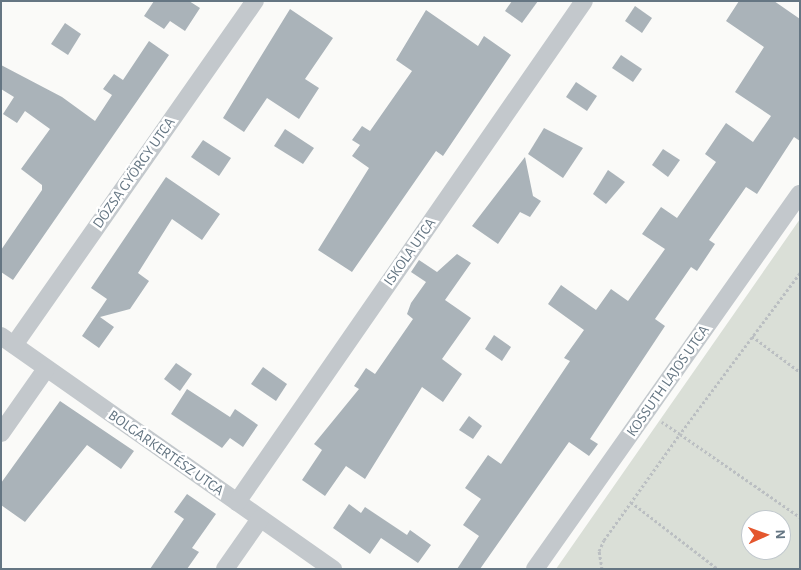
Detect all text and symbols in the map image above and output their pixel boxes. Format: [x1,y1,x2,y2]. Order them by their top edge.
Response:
street label: DÓZSA GYÖRGY UTCA [89,114,179,232]
street label: ISKOLA UTCA [380,215,440,289]
street label: KOSSUTH LAJOS UTCA [623,322,713,440]
street label: BOLGÁRKERTÉSZ UTCA [105,406,227,500]
north arrow [741,510,791,560]
text: N [773,529,787,540]

